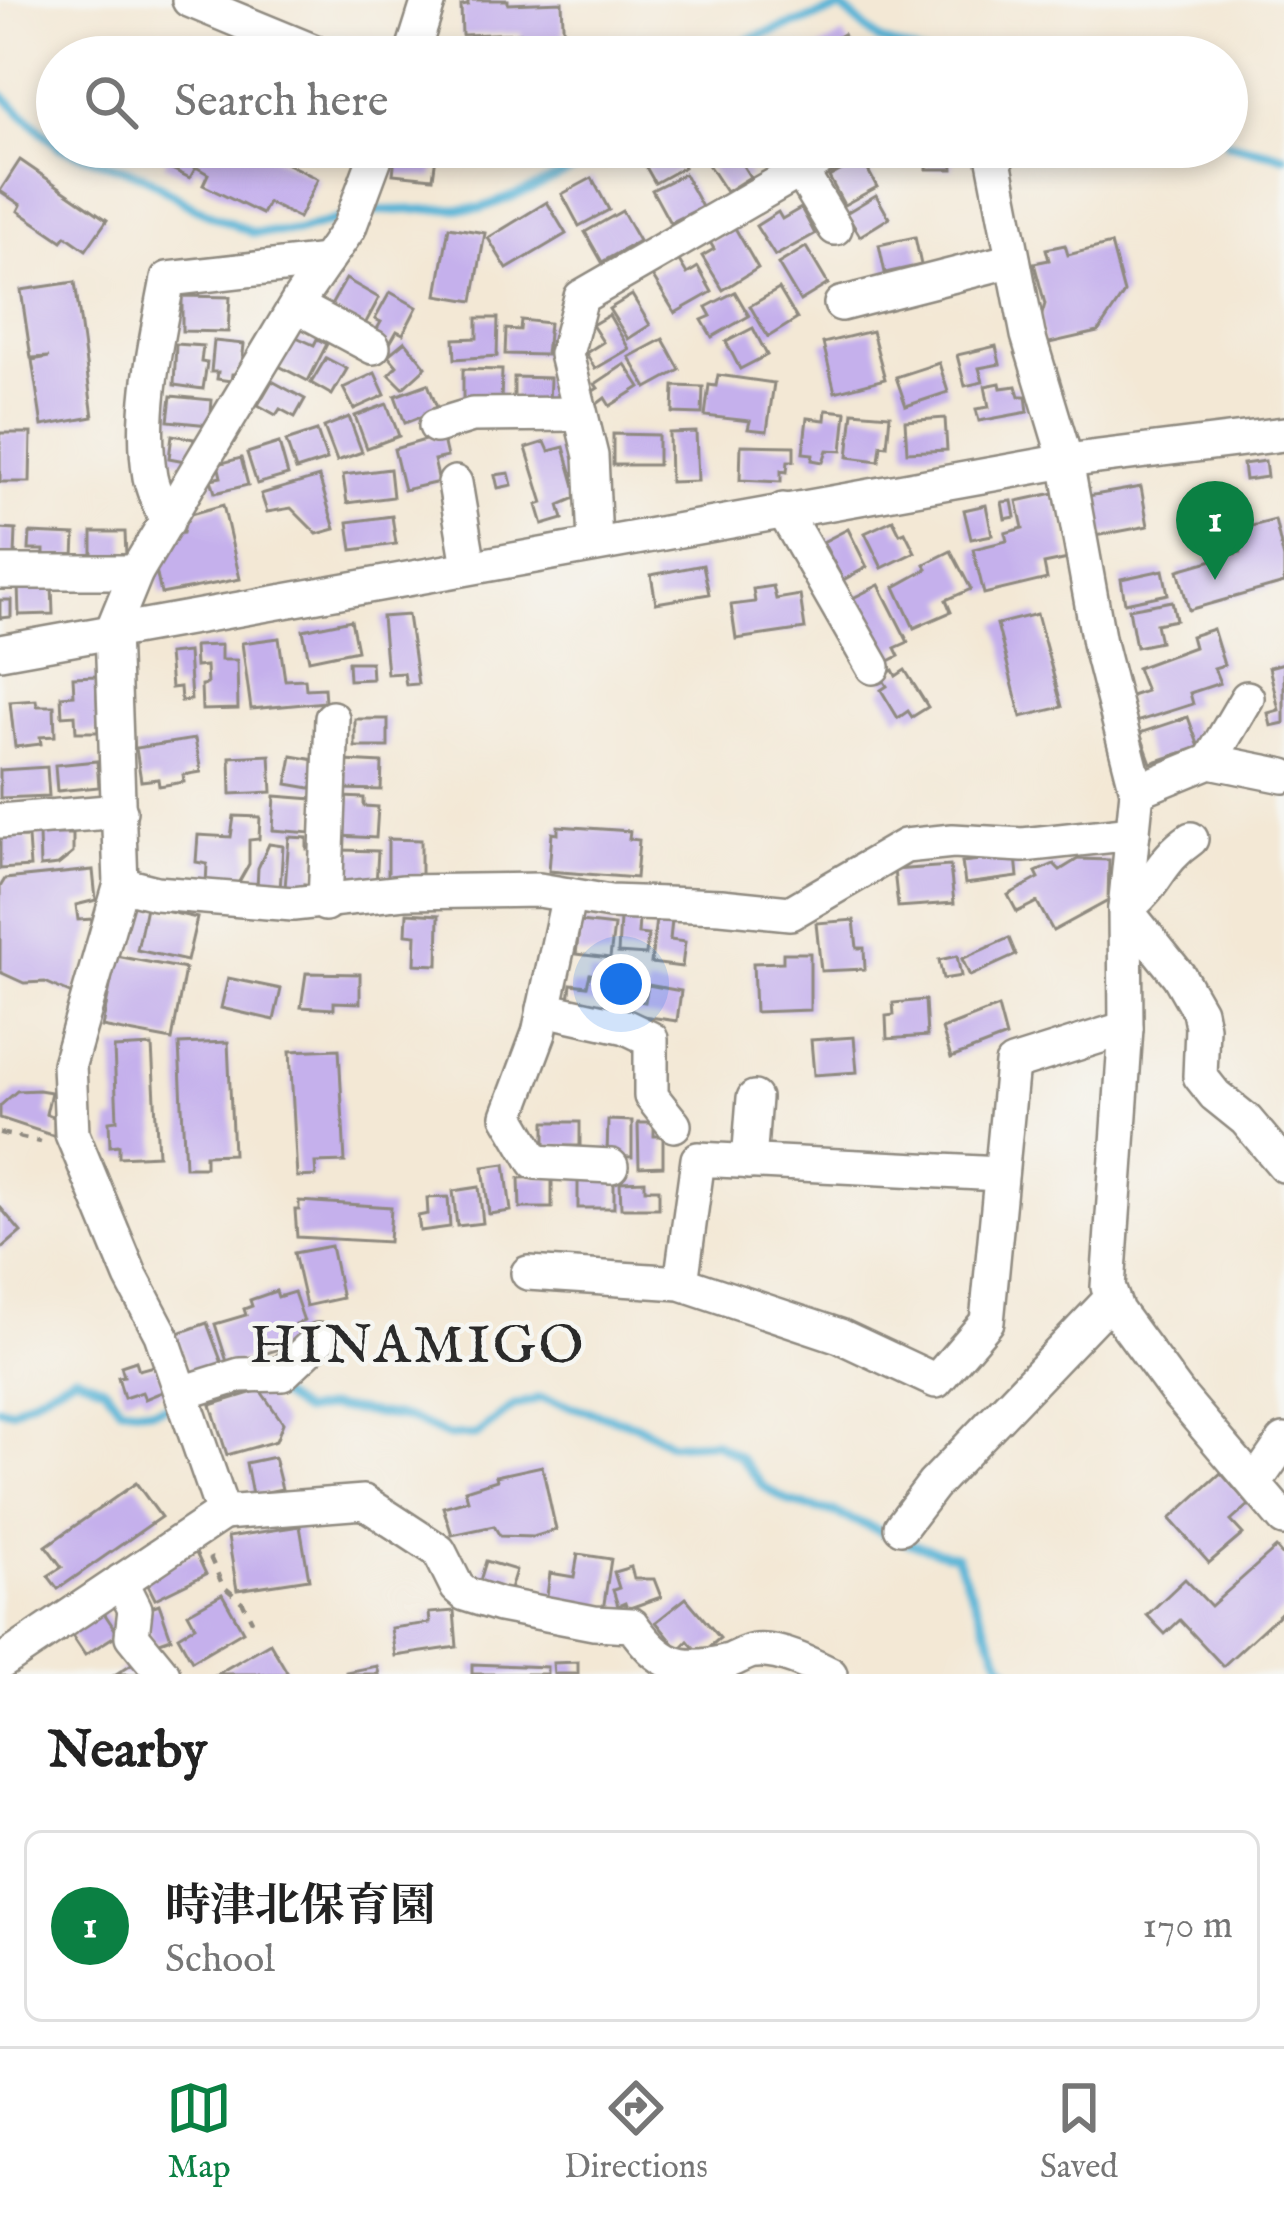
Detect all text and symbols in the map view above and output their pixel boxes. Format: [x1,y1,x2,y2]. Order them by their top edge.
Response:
search box [36,36,1248,168]
icon: search [78,69,144,135]
text: Search here [174,74,388,131]
pin: 1 [1176,481,1254,580]
your location [591,954,651,1014]
district label: HINAMIGO [250,1313,586,1382]
text: Nearby [48,1720,207,1785]
text: 時津北保育園 [165,1879,435,1936]
text: 1 [83,1902,97,1951]
text: 170 m [1142,1902,1233,1951]
text: School [165,1936,275,1985]
tab: Map [166,2075,232,2189]
tab: Directions [564,2075,708,2189]
tab: Saved [1040,2075,1118,2189]

